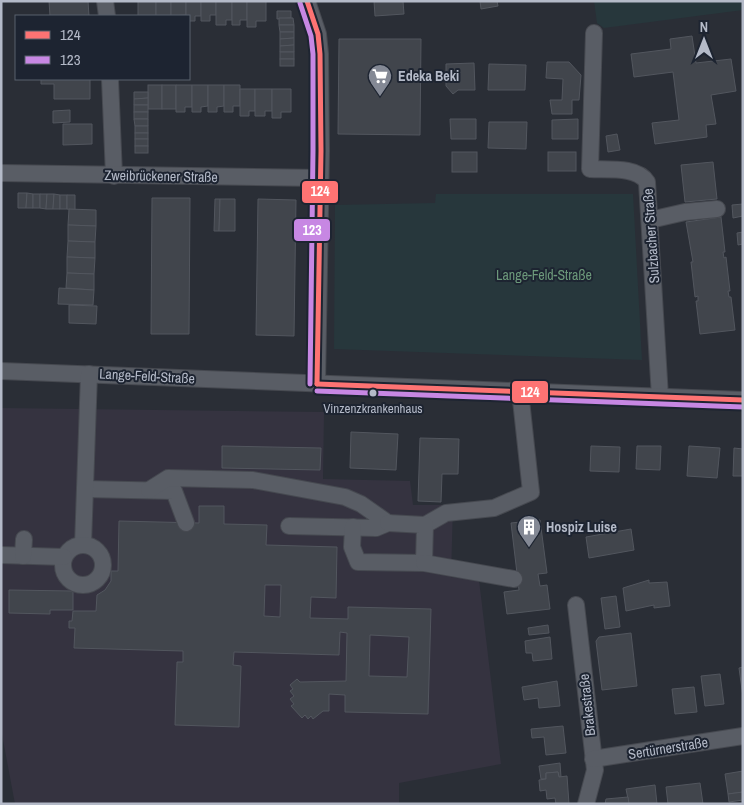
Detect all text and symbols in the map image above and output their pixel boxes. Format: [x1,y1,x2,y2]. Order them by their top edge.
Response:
legend [15,15,190,80]
north arrow [679,15,729,65]
text: N [700,18,708,36]
text: 124 [60,24,81,45]
text: 123 [60,49,81,70]
supermarket icon: Edeka Beki [367,63,393,97]
place label: Edeka Beki [398,67,459,85]
street label: Zweibrückener Straße [104,166,218,186]
line badge: 124 [301,180,339,204]
text: 124 [310,182,330,200]
street label: Sulzbacher Straße [639,188,663,284]
line badge: 123 [293,218,331,242]
text: 123 [302,221,322,239]
park label: Lange-Feld-Straße [496,266,592,284]
street label: Lange-Feld-Straße [99,365,195,387]
line badge: 124 [511,380,549,404]
text: 124 [520,383,540,401]
marker: Vinzenzkrankenhaus [368,388,378,398]
place label: Vinzenzkrankenhaus [323,400,423,417]
building icon: Hospiz Luise [516,514,542,548]
place label: Hospiz Luise [546,518,617,536]
street label: Brakestraße [575,673,599,737]
street label: Sertürnerstraße [627,733,709,763]

